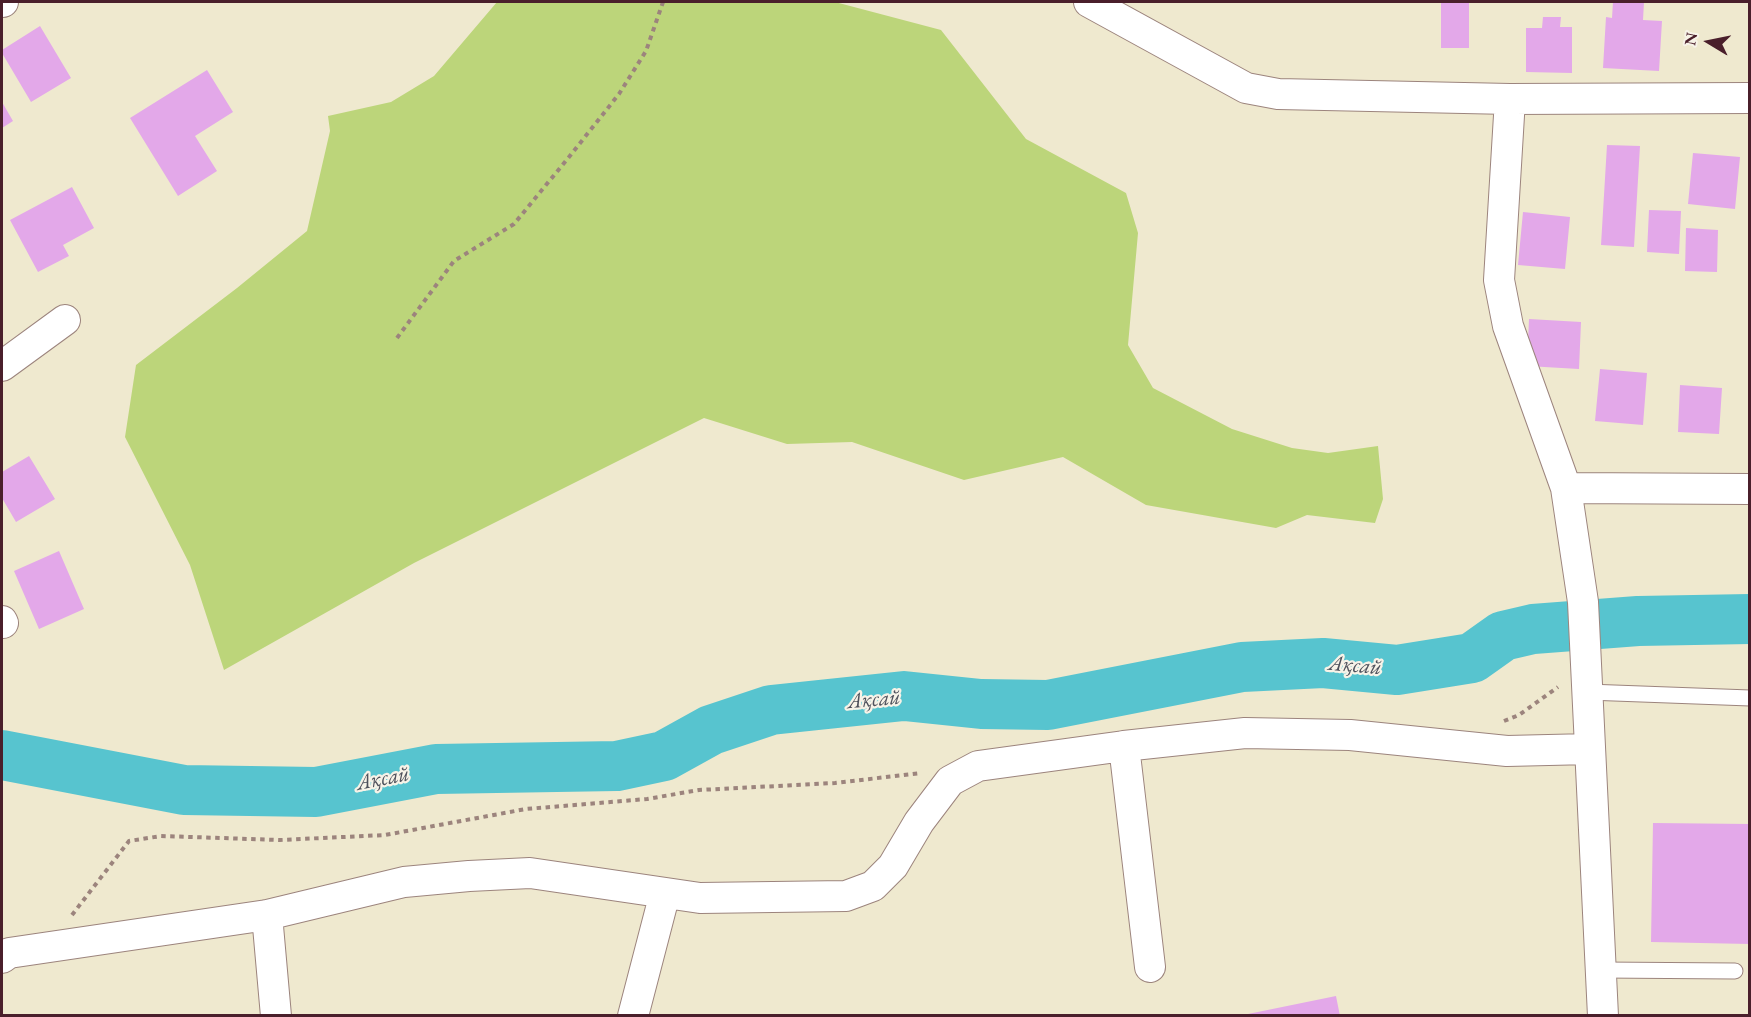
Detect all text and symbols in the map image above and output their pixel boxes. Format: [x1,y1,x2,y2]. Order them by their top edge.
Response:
north arrow [1679,12,1739,72]
text: N [1679,31,1702,47]
water label: Ақсай [1327,651,1383,681]
water label: Ақсай [846,685,902,715]
water label: Ақсай [354,761,412,797]

